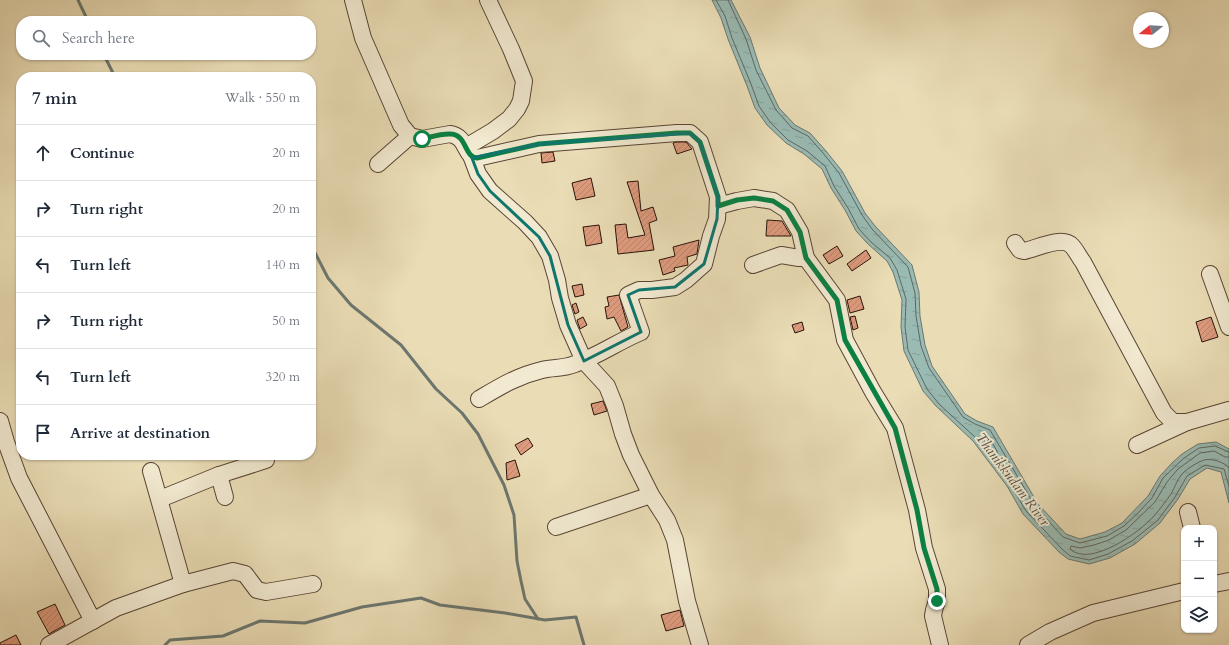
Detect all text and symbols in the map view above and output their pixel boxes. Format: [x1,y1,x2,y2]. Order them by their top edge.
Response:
north arrow [1133,12,1169,48]
search box [16,16,316,60]
icon: search [30,27,52,49]
text: Search here [62,28,135,48]
text: 7 min [32,87,77,110]
text: Walk · 550 m [225,89,300,107]
route start [413,130,431,148]
icon: ahead [32,142,54,164]
text: Continue [70,143,135,163]
text: 20 m [272,144,300,162]
icon: right [32,198,54,220]
text: Turn right [70,199,143,219]
text: 20 m [272,200,300,218]
icon: left [32,254,54,276]
text: Turn left [70,255,131,275]
text: 140 m [266,256,300,274]
icon: right [32,310,54,332]
text: Turn right [70,311,143,331]
text: 50 m [272,312,300,330]
icon: left [32,366,54,388]
text: Turn left [70,367,131,387]
text: 320 m [266,368,300,386]
icon: arrive [32,422,54,444]
text: Arrive at destination [70,423,210,443]
water label: Thanikkudam River [971,429,1054,530]
map controls [1181,525,1217,633]
button: + [1181,525,1217,561]
button: − [1181,561,1217,597]
route end [928,592,946,610]
button: layers [1181,597,1217,633]

